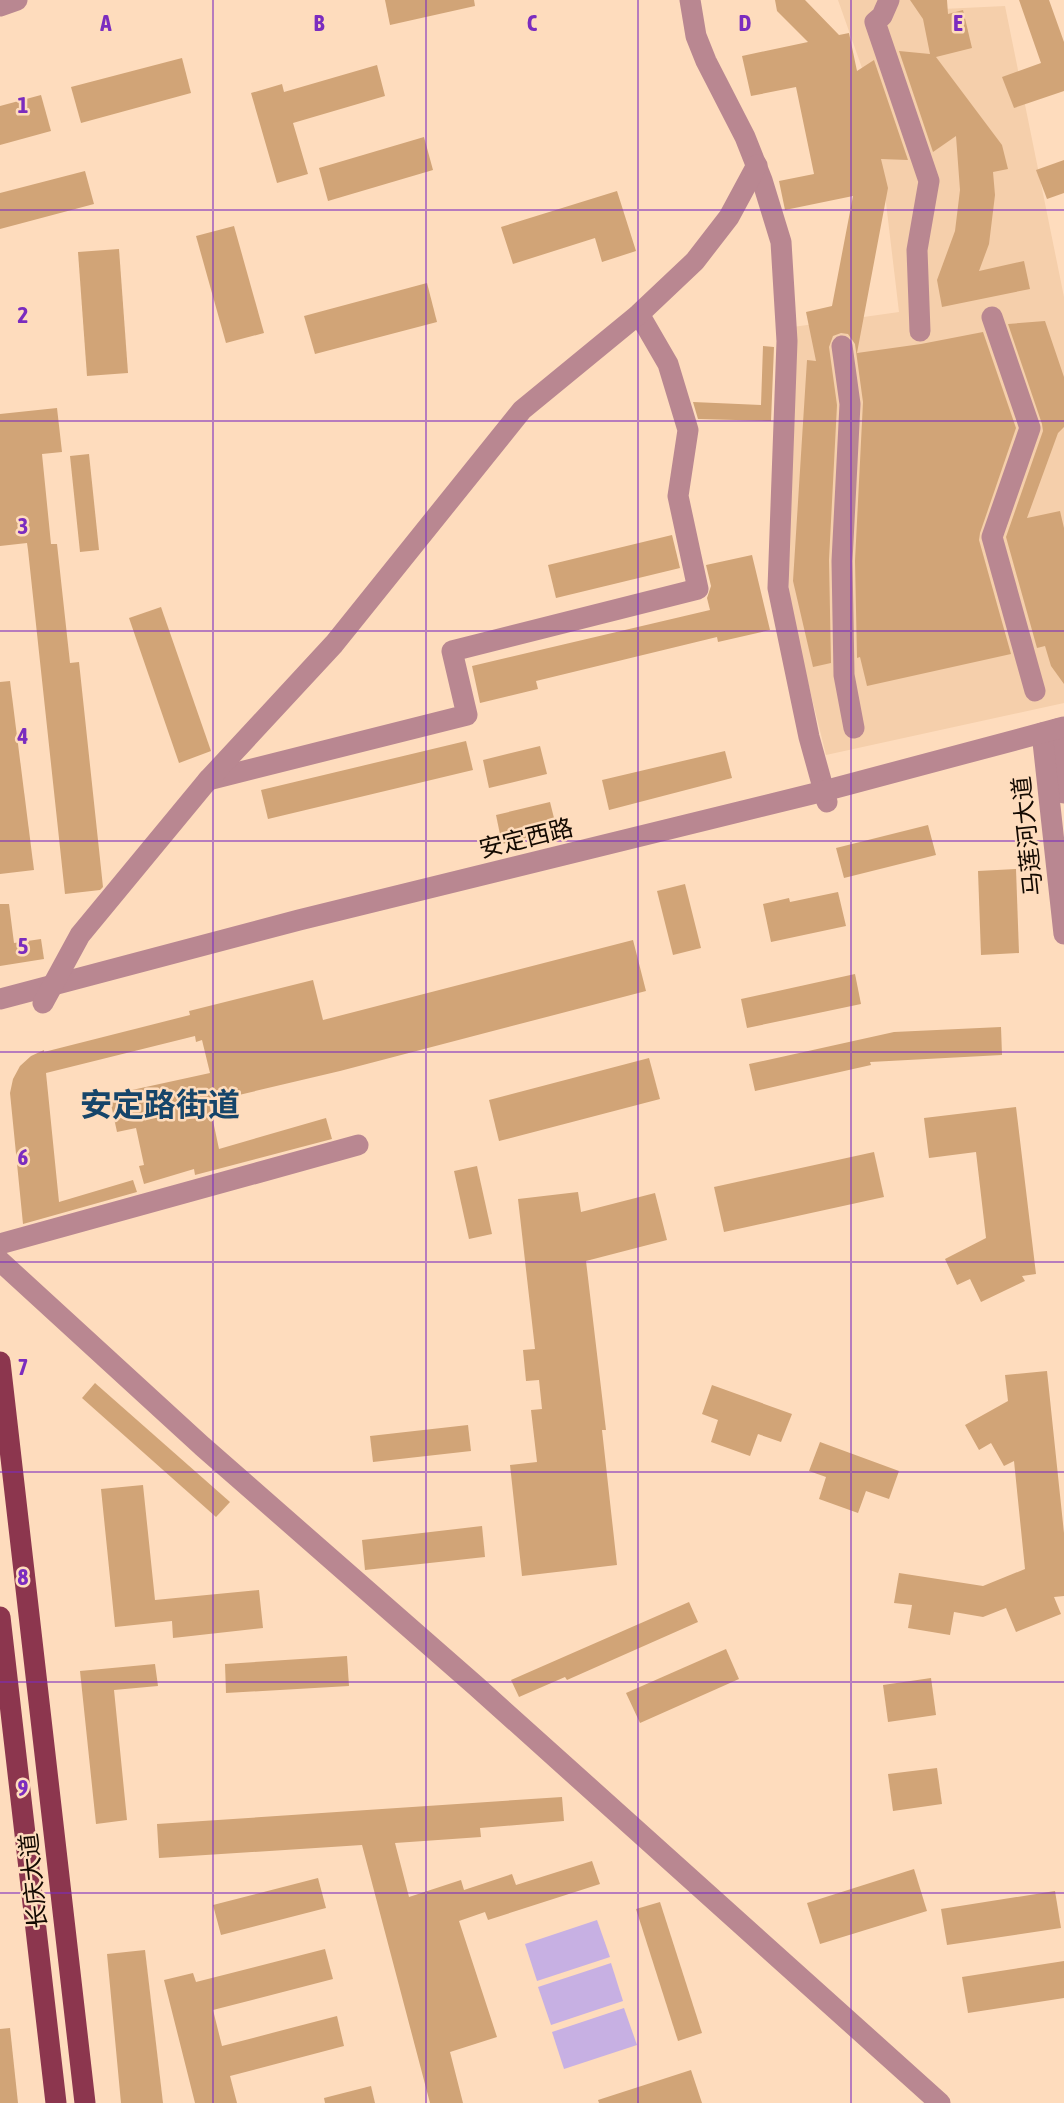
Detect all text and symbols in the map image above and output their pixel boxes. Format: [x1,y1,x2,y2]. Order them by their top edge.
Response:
text: A [99,10,112,36]
text: B [314,10,325,36]
text: C [527,10,538,36]
text: D [739,10,752,36]
text: E [953,10,963,36]
text: 1 [18,92,29,118]
text: 2 [18,302,28,328]
text: 3 [18,513,28,539]
text: 4 [17,723,29,749]
street label: 马莲河大道 [1007,775,1047,897]
street label: 安定西路 [476,813,576,863]
text: 5 [18,933,29,959]
district label: 安定路街道 [80,1086,240,1123]
text: 6 [18,1144,29,1170]
text: 7 [18,1354,28,1380]
text: 8 [18,1564,29,1590]
text: 9 [18,1775,29,1801]
street label: 长庆大道 [15,1832,51,1930]

